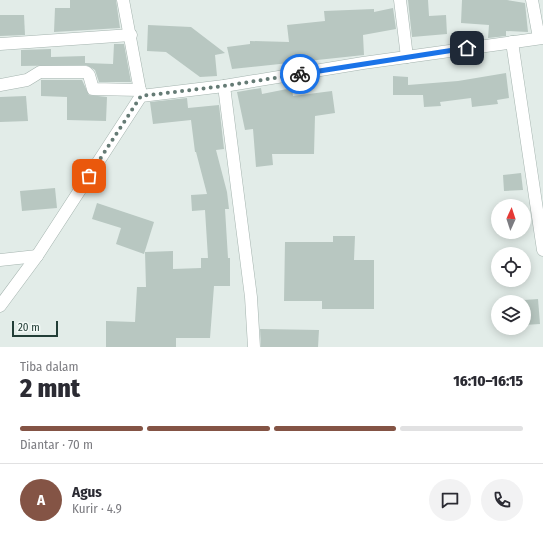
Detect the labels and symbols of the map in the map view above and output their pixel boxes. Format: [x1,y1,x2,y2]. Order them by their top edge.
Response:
pin [450,31,484,65]
courier [280,54,320,94]
pin [72,159,106,193]
north arrow [491,199,531,239]
scale bar [12,319,58,338]

